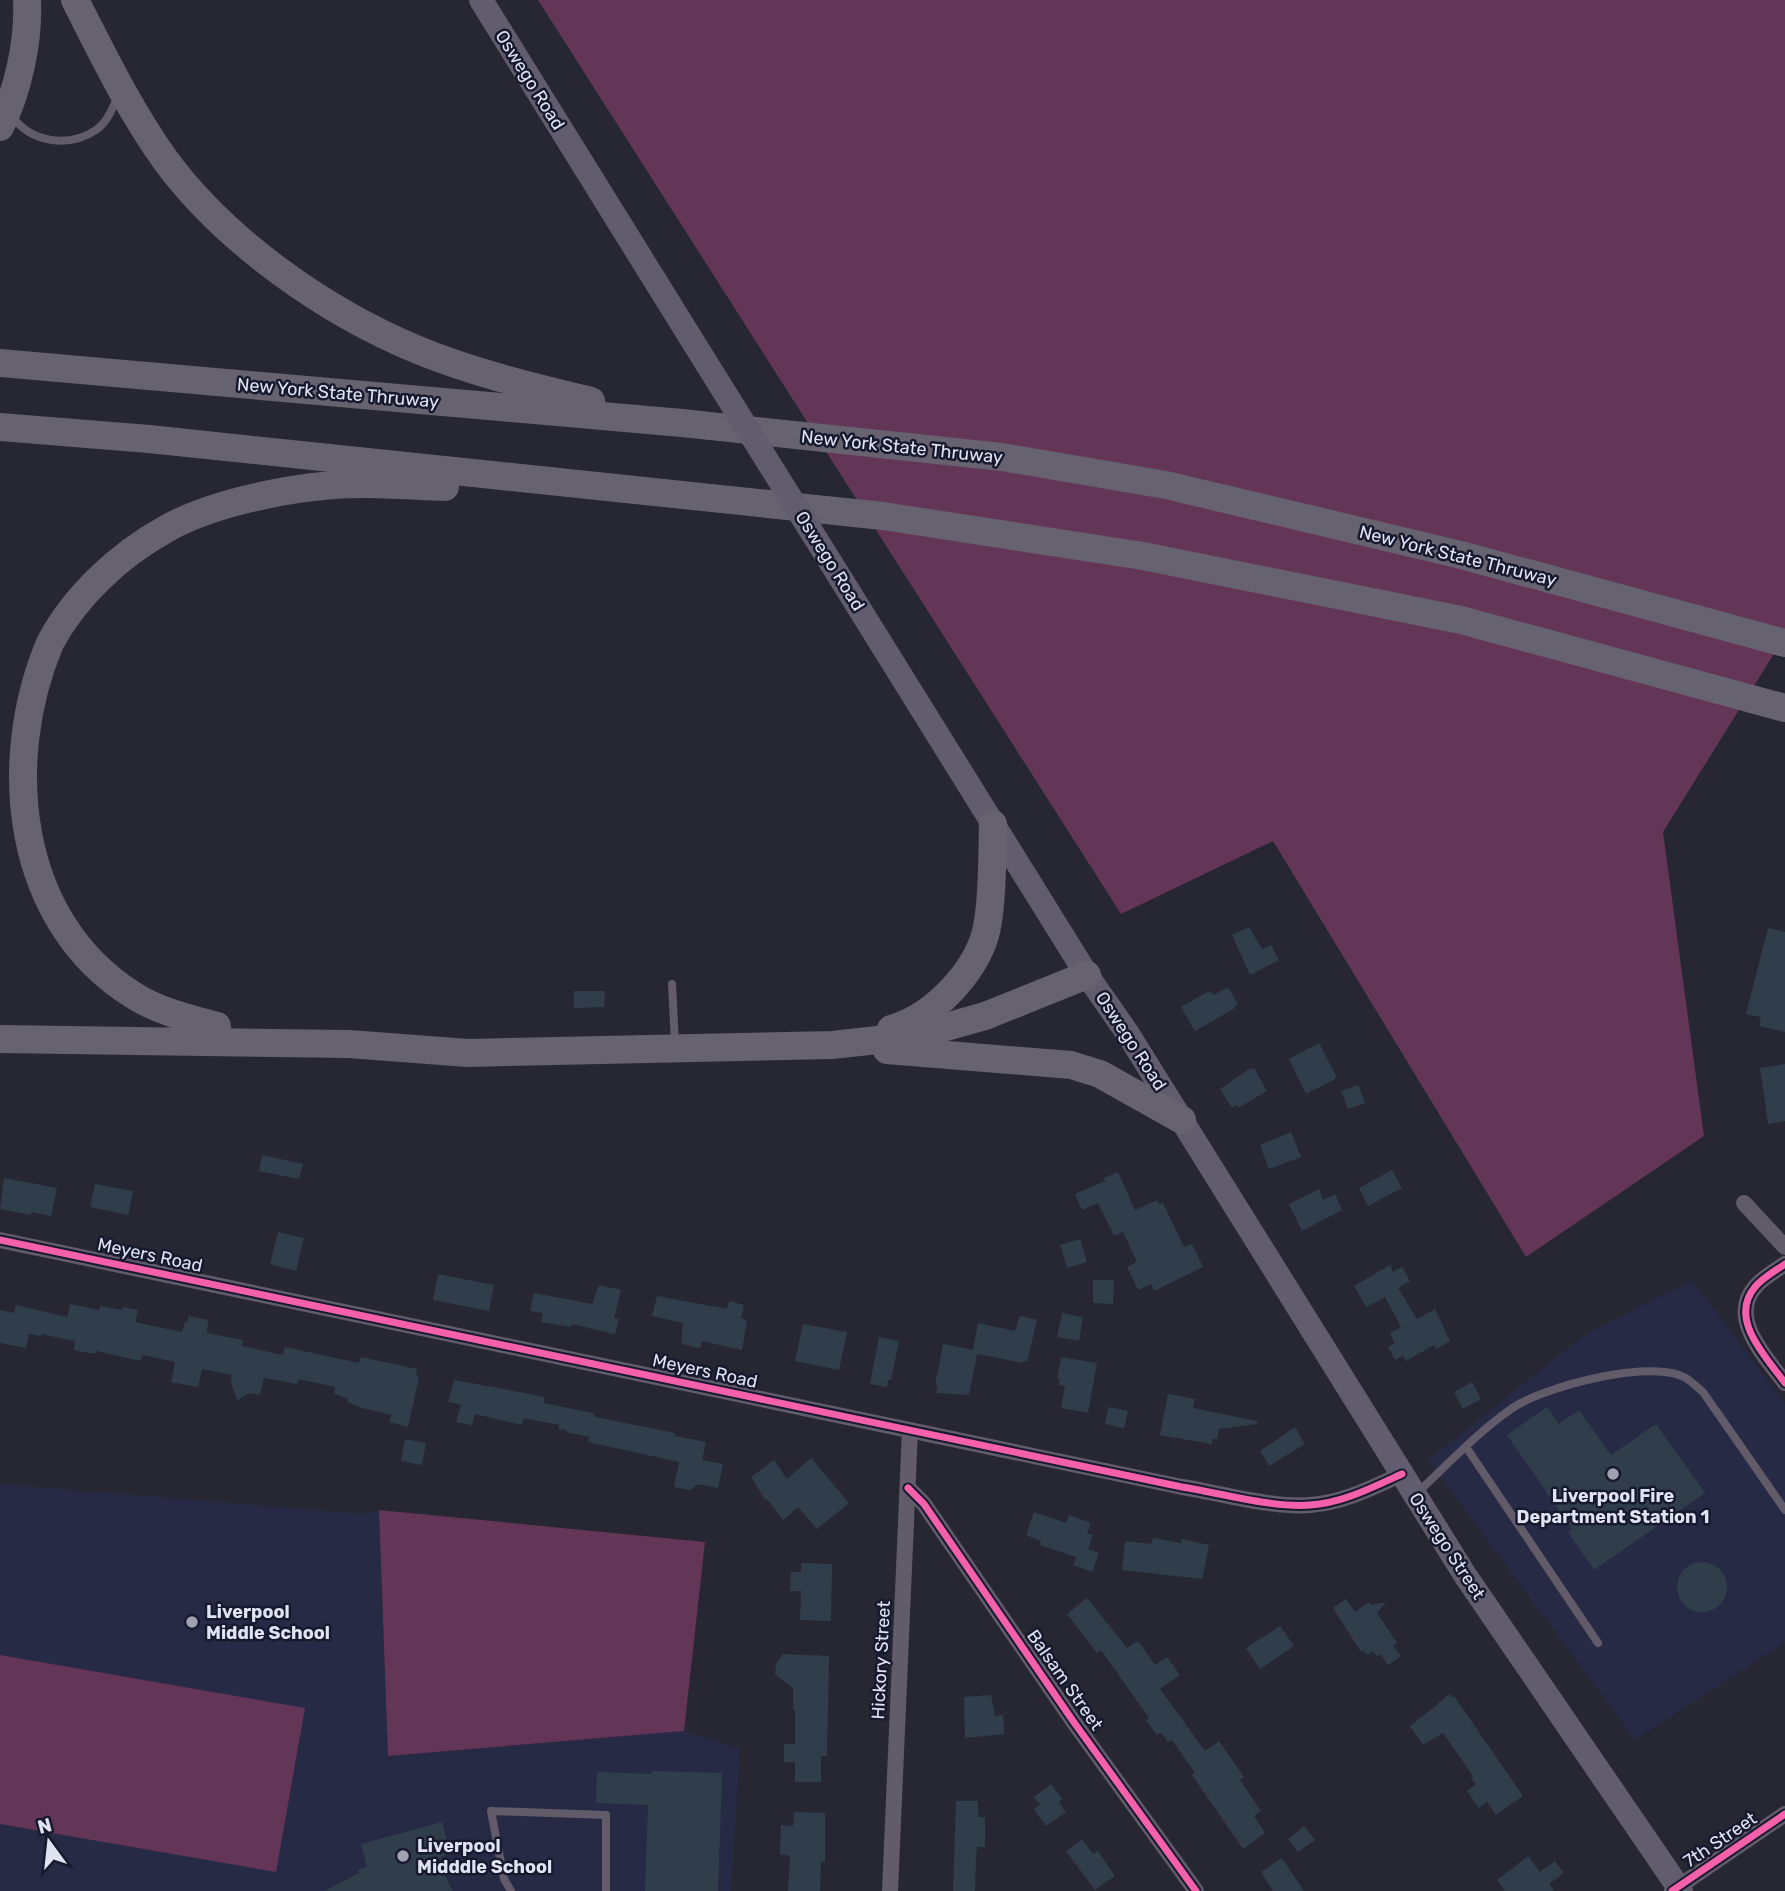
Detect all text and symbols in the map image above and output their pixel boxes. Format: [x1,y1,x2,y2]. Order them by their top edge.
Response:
street label: Oswego Road [491,26,569,134]
street label: New York State Thruway [236,373,440,413]
street label: New York State Thruway [800,425,1004,469]
street label: Oswego Road [791,507,869,615]
street label: New York State Thruway [1357,521,1559,591]
street label: Oswego Road [1091,987,1171,1095]
street label: Meyers Road [95,1233,205,1277]
street label: Meyers Road [650,1349,760,1393]
marker: Liverpool Fire Department Station 1 [1605,1466,1621,1482]
place label: Liverpool Fire Department Station 1 [1517,1485,1709,1528]
street label: Oswego Street [1404,1488,1490,1604]
street label: Hickory Street [867,1600,895,1720]
place label: Liverpool Middle School [206,1601,330,1644]
marker: Liverpool Middle School [184,1614,200,1630]
street label: Balsam Street [1022,1625,1108,1735]
north arrow [14,1807,84,1877]
street label: 7th Street [1679,1807,1761,1873]
text: N [35,1813,54,1839]
place label: Liverpool Midddle School [417,1835,552,1878]
marker: Liverpool Midddle School [395,1848,411,1864]

